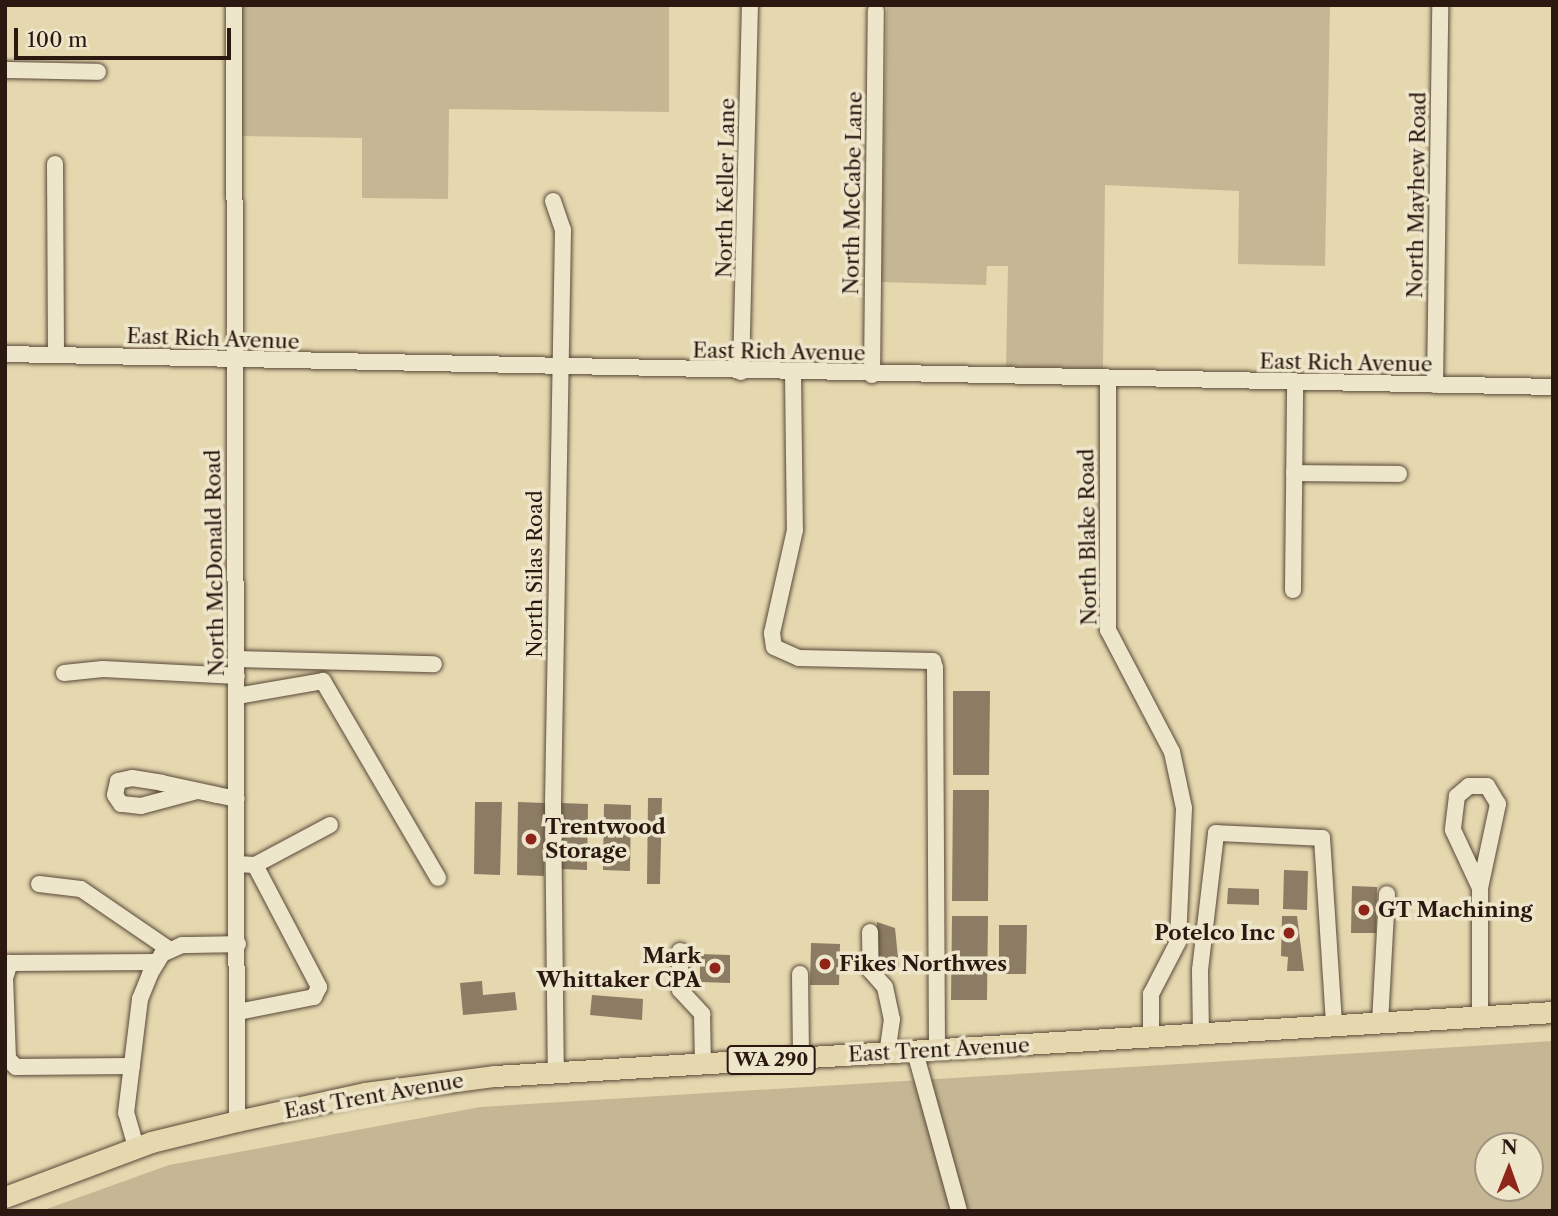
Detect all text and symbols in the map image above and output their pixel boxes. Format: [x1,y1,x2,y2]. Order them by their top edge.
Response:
scale bar [18,14,234,58]
text: 100 m [27,27,88,52]
street label: North McCabe Lane [839,91,867,295]
street label: North Mayhew Road [1403,91,1431,299]
street label: North Keller Lane [712,97,740,279]
street label: East Rich Avenue [126,323,300,355]
street label: East Rich Avenue [692,338,866,366]
street label: East Rich Avenue [1259,349,1433,377]
street label: North Blake Road [1074,448,1102,626]
street label: North McDonald Road [200,449,230,677]
street label: North Silas Road [522,490,548,658]
place label: Trentwood Storage [545,814,666,864]
marker: Trentwood Storage [523,831,539,847]
place label: GT Machining [1378,897,1533,923]
marker: GT Machining [1356,902,1372,918]
place label: Potelco Inc [1154,920,1275,946]
marker: Potelco Inc [1281,925,1297,941]
place label: Mark Whittaker CPA [536,943,701,993]
place label: Fikes Northwes [839,951,1007,977]
marker: Fikes Northwes [817,956,833,972]
marker: Mark Whittaker CPA [707,960,723,976]
street label: East Trent Avenue [847,1033,1031,1067]
road number: WA 290 [726,1044,816,1076]
street label: East Trent Avenue [282,1068,466,1124]
north arrow [1474,1132,1544,1202]
text: N [1501,1136,1518,1159]

